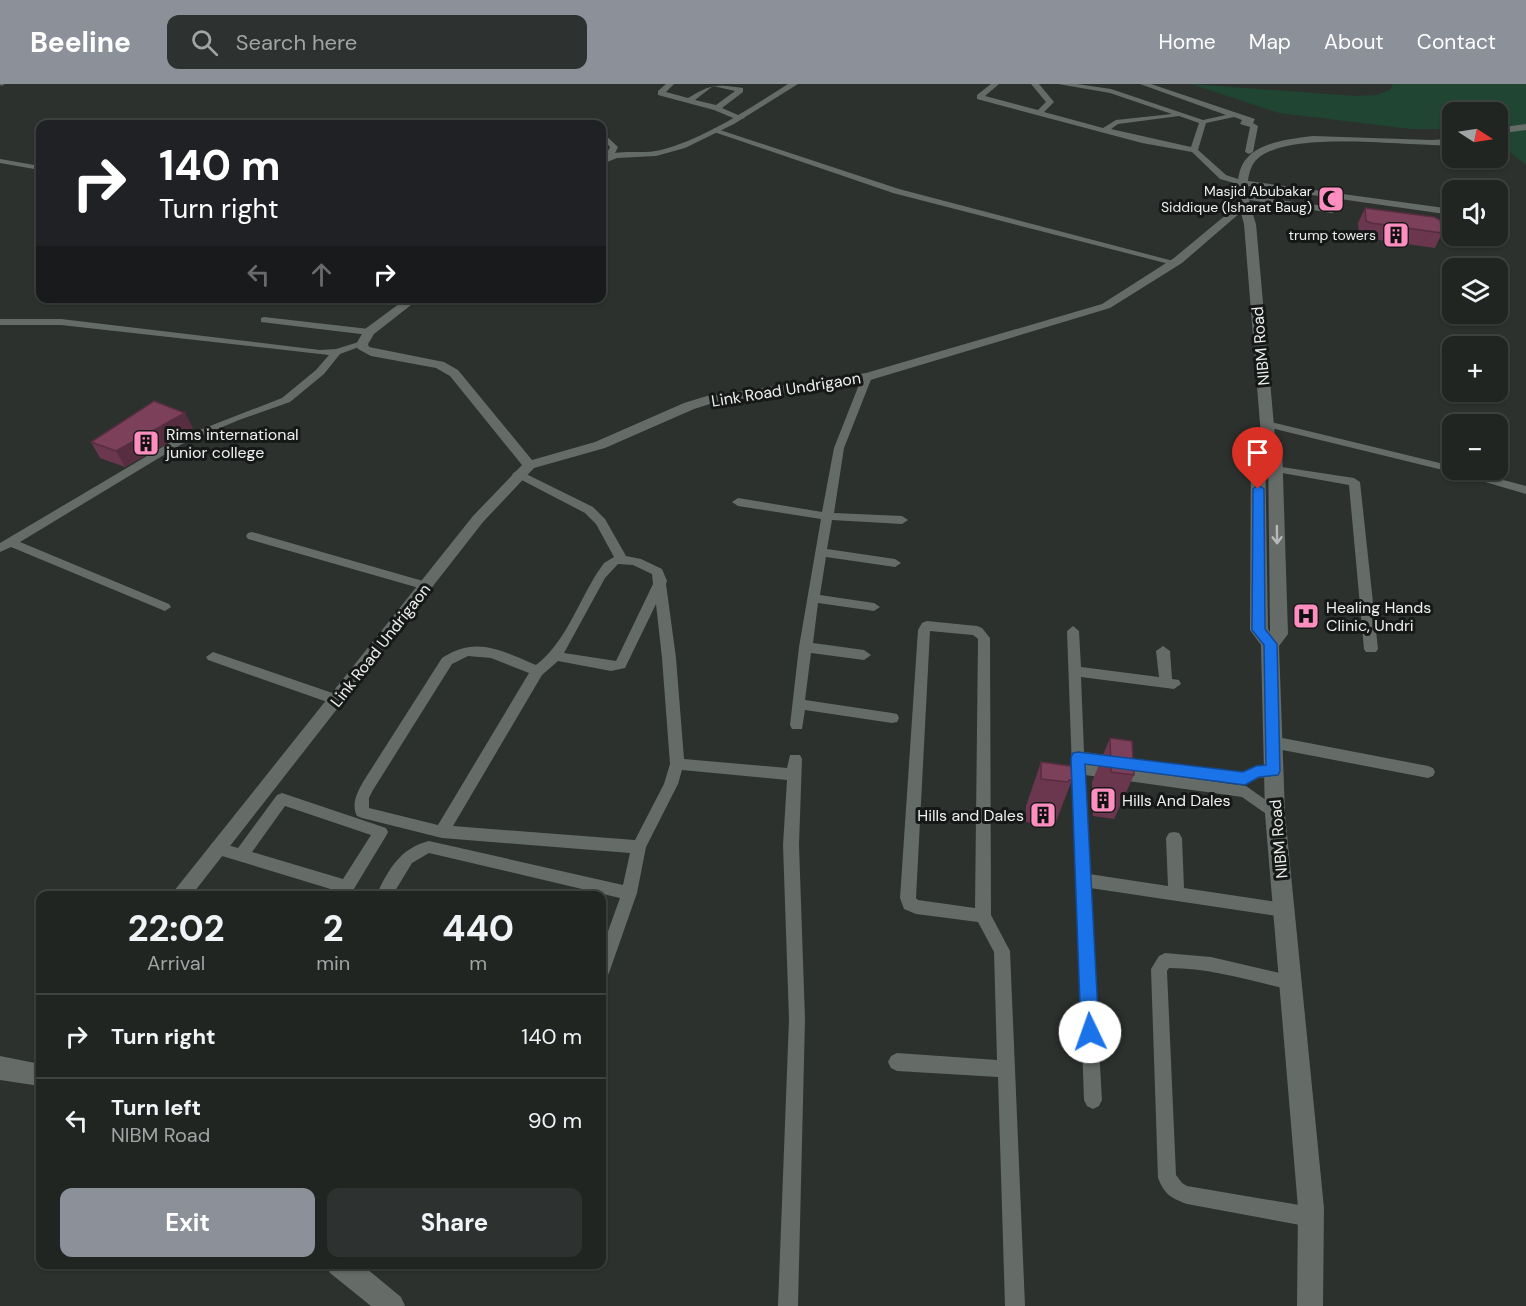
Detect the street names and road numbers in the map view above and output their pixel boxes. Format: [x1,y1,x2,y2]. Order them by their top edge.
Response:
street label: NIBM Road [1247,305,1274,386]
street label: Link Road Undrigaon [710,367,862,412]
street label: Link Road Undrigaon [326,579,435,711]
street label: NIBM Road [1265,798,1292,879]

